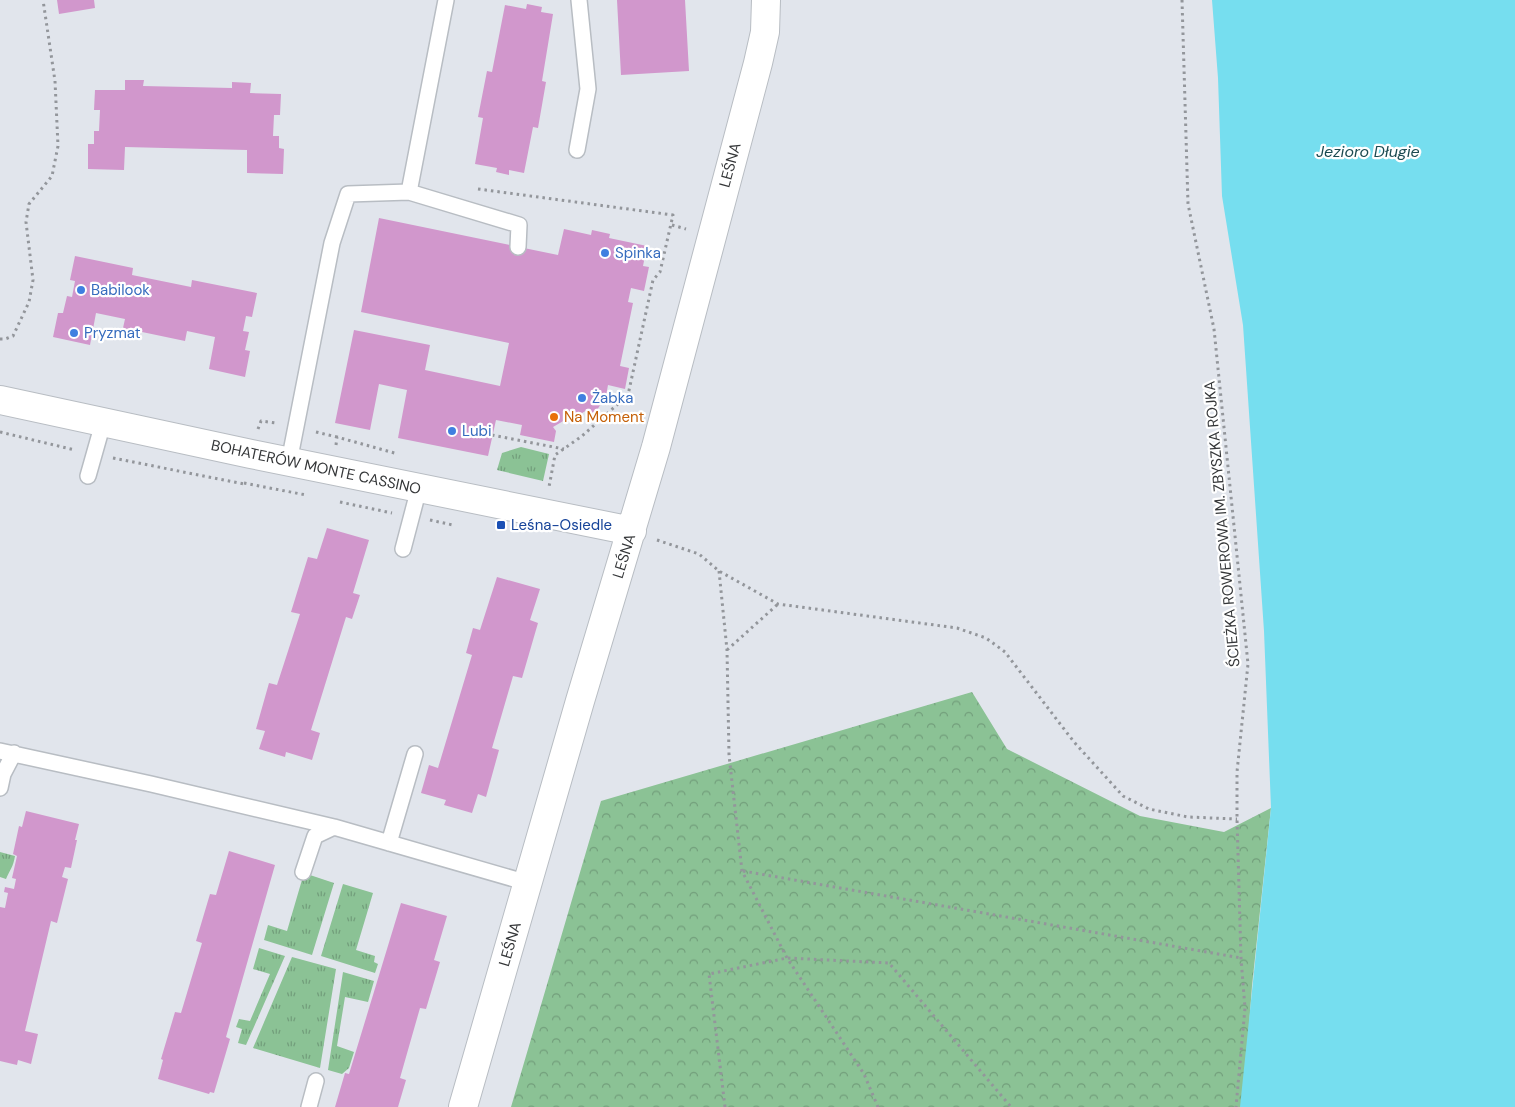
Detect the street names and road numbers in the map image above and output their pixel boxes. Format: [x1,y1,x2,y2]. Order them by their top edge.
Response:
street label: LEŚNA [714,140,746,190]
street label: ŚCIEŻKA ROWEROWA IM. ZBYSZKA ROJKA [1200,380,1244,668]
street label: BOHATERÓW MONTE CASSINO [209,435,423,499]
street label: LEŚNA [608,531,640,581]
street label: LEŚNA [494,919,526,969]

